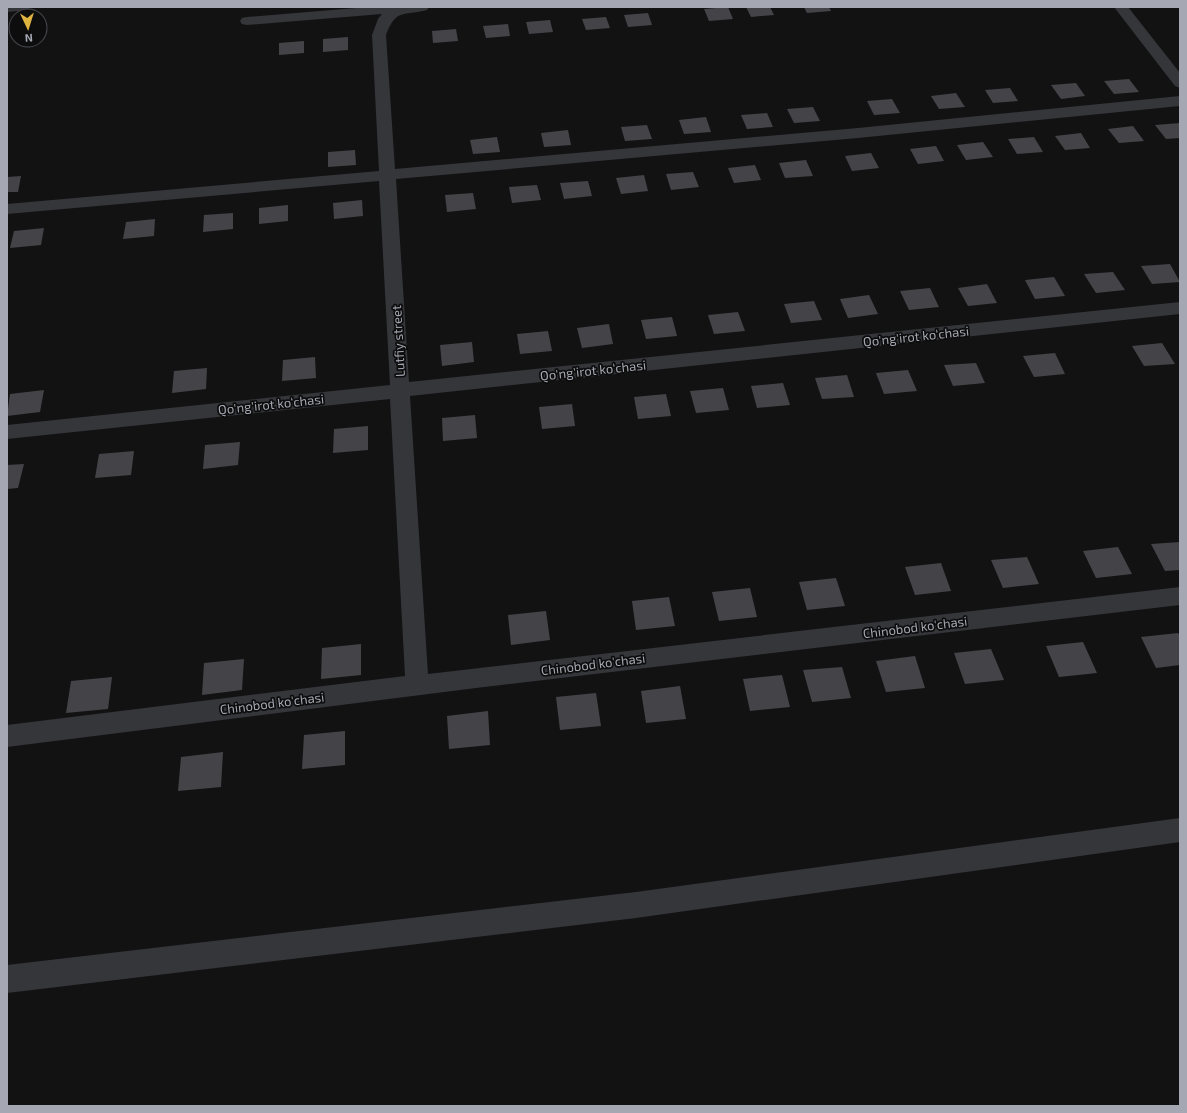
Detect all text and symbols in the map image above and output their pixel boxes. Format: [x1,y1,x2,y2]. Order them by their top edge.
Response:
north arrow [8,8,48,48]
text: N [24,32,33,45]
street label: Lutfiy street [388,305,408,377]
street label: Qo'ng'irot ko‘chasi [862,322,970,350]
street label: Qo'ng'irot ko‘chasi [539,356,647,384]
street label: Qo'ng'irot ko‘chasi [217,390,325,418]
street label: Chinobod ko'chasi [862,613,968,641]
street label: Chinobod ko'chasi [540,650,646,678]
street label: Chinobod ko'chasi [219,689,325,717]

